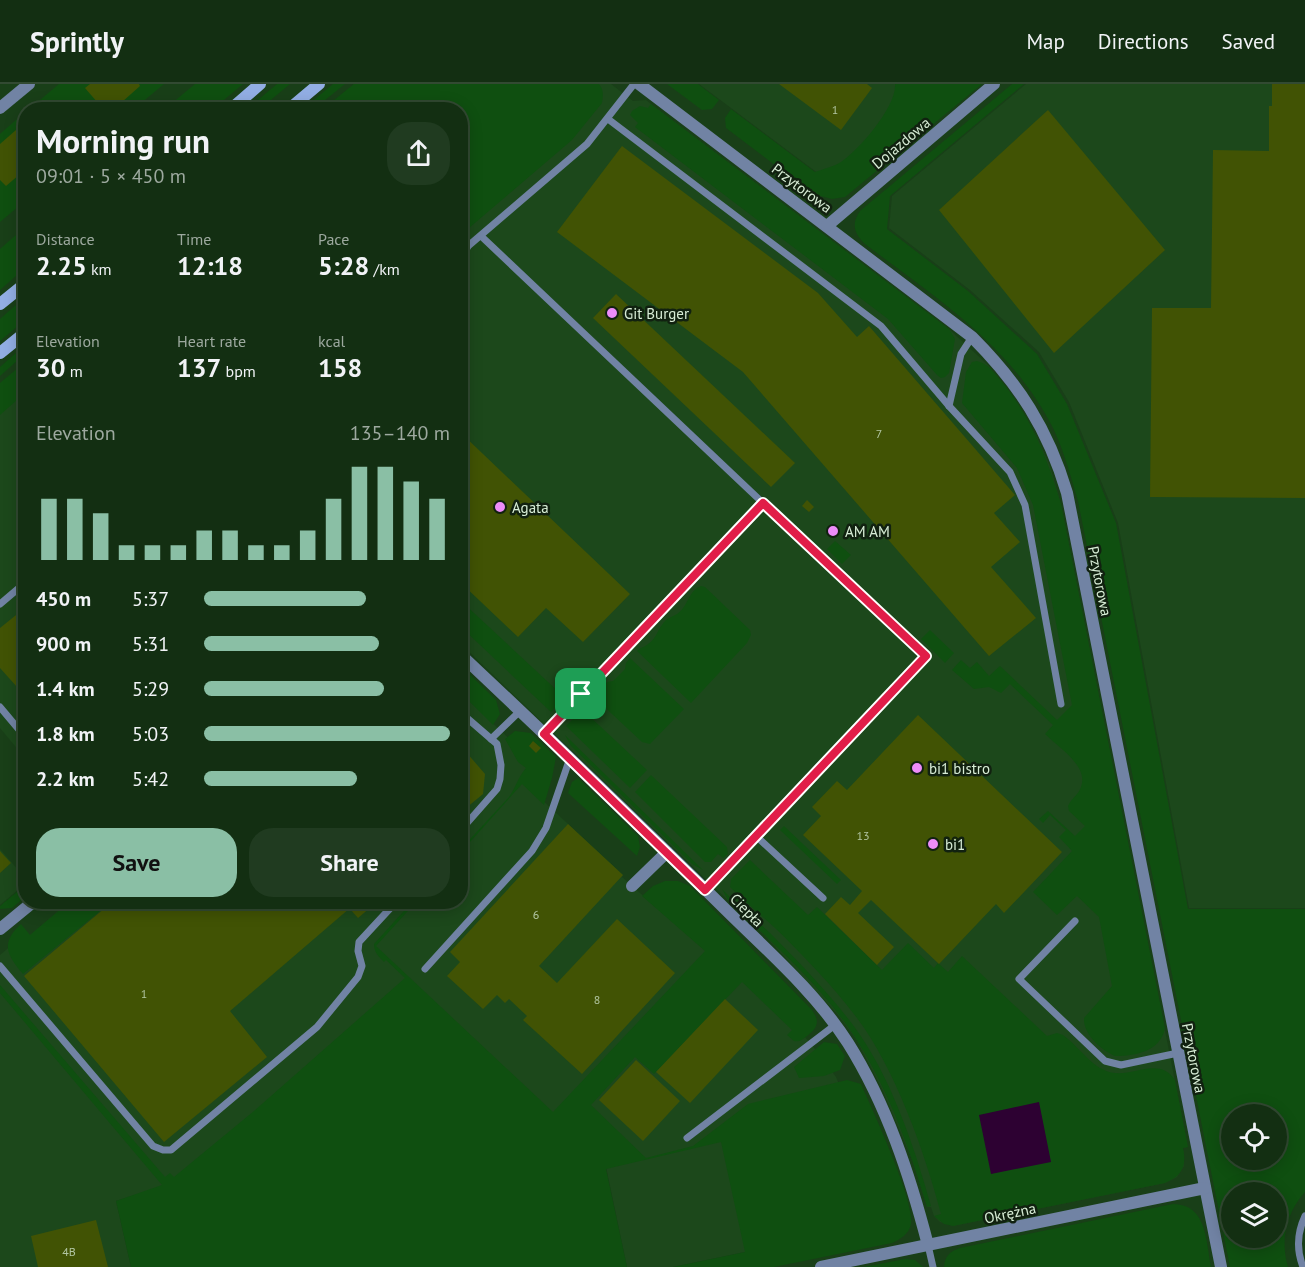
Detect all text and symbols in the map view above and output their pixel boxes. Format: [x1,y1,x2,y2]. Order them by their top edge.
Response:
text: Sprintly [30,23,124,60]
text: Map [1026,28,1065,55]
text: Directions [1098,28,1189,55]
text: Saved [1222,28,1275,55]
house number: 1 [832,102,838,117]
street label: Dojazdowa [868,113,934,173]
text: Morning run [36,119,210,162]
button: share [387,122,450,185]
street label: Przytorowa [768,159,836,217]
text: 09:01 · 5 × 450 m [36,163,186,189]
text: Distance [36,229,95,249]
text: Time [177,229,211,249]
text: Pace [318,229,349,249]
text: 2.25 [36,249,87,282]
text: 12:18 [177,249,243,282]
text: 5:28 [318,249,369,282]
text: km [87,259,112,279]
text: /km [369,259,400,279]
place label: Git Burger [624,304,689,323]
marker: Git Burger [605,306,619,320]
text: Elevation [36,331,100,351]
text: Heart rate [177,331,246,351]
text: kcal [318,331,345,351]
text: 30 [36,351,65,384]
text: 137 [177,351,221,384]
text: 158 [318,351,362,384]
text: m [65,361,83,381]
text: bpm [221,361,256,381]
text: Elevation [36,420,116,446]
text: 135–140 m [350,420,450,446]
house number: 7 [876,426,882,441]
place label: Agata [512,498,549,517]
marker: Agata [493,500,507,514]
place label: AM AM [845,522,890,541]
marker: AM AM [826,524,840,538]
street label: Przytorowa [1084,544,1116,618]
text: 450 m [36,586,91,612]
text: 5:37 [132,586,169,612]
text: 900 m [36,631,91,657]
text: 5:31 [132,631,169,657]
pin [555,668,606,719]
text: 1.4 km [36,676,95,702]
text: 5:29 [132,676,169,702]
icon: arrive [564,677,597,710]
text: 1.8 km [36,721,95,747]
text: 5:03 [132,721,169,747]
place label: bi1 bistro [929,759,990,778]
marker: bi1 bistro [910,761,924,775]
text: 2.2 km [36,766,95,792]
text: 5:42 [132,766,169,792]
button: Save [36,828,237,897]
button: Share [249,828,450,897]
house number: 13 [856,828,870,843]
place label: bi1 [945,835,965,854]
marker: bi1 [926,837,940,851]
street label: Ciepła [726,889,768,931]
house number: 6 [533,907,539,922]
house number: 1 [141,986,147,1001]
house number: 8 [594,992,600,1007]
street label: Przytorowa [1178,1021,1210,1095]
map controls [1221,1104,1287,1248]
button: locate [1221,1104,1287,1170]
button: layers [1221,1182,1287,1248]
street label: Okrężna [982,1198,1038,1228]
house number: 4B [62,1244,76,1259]

